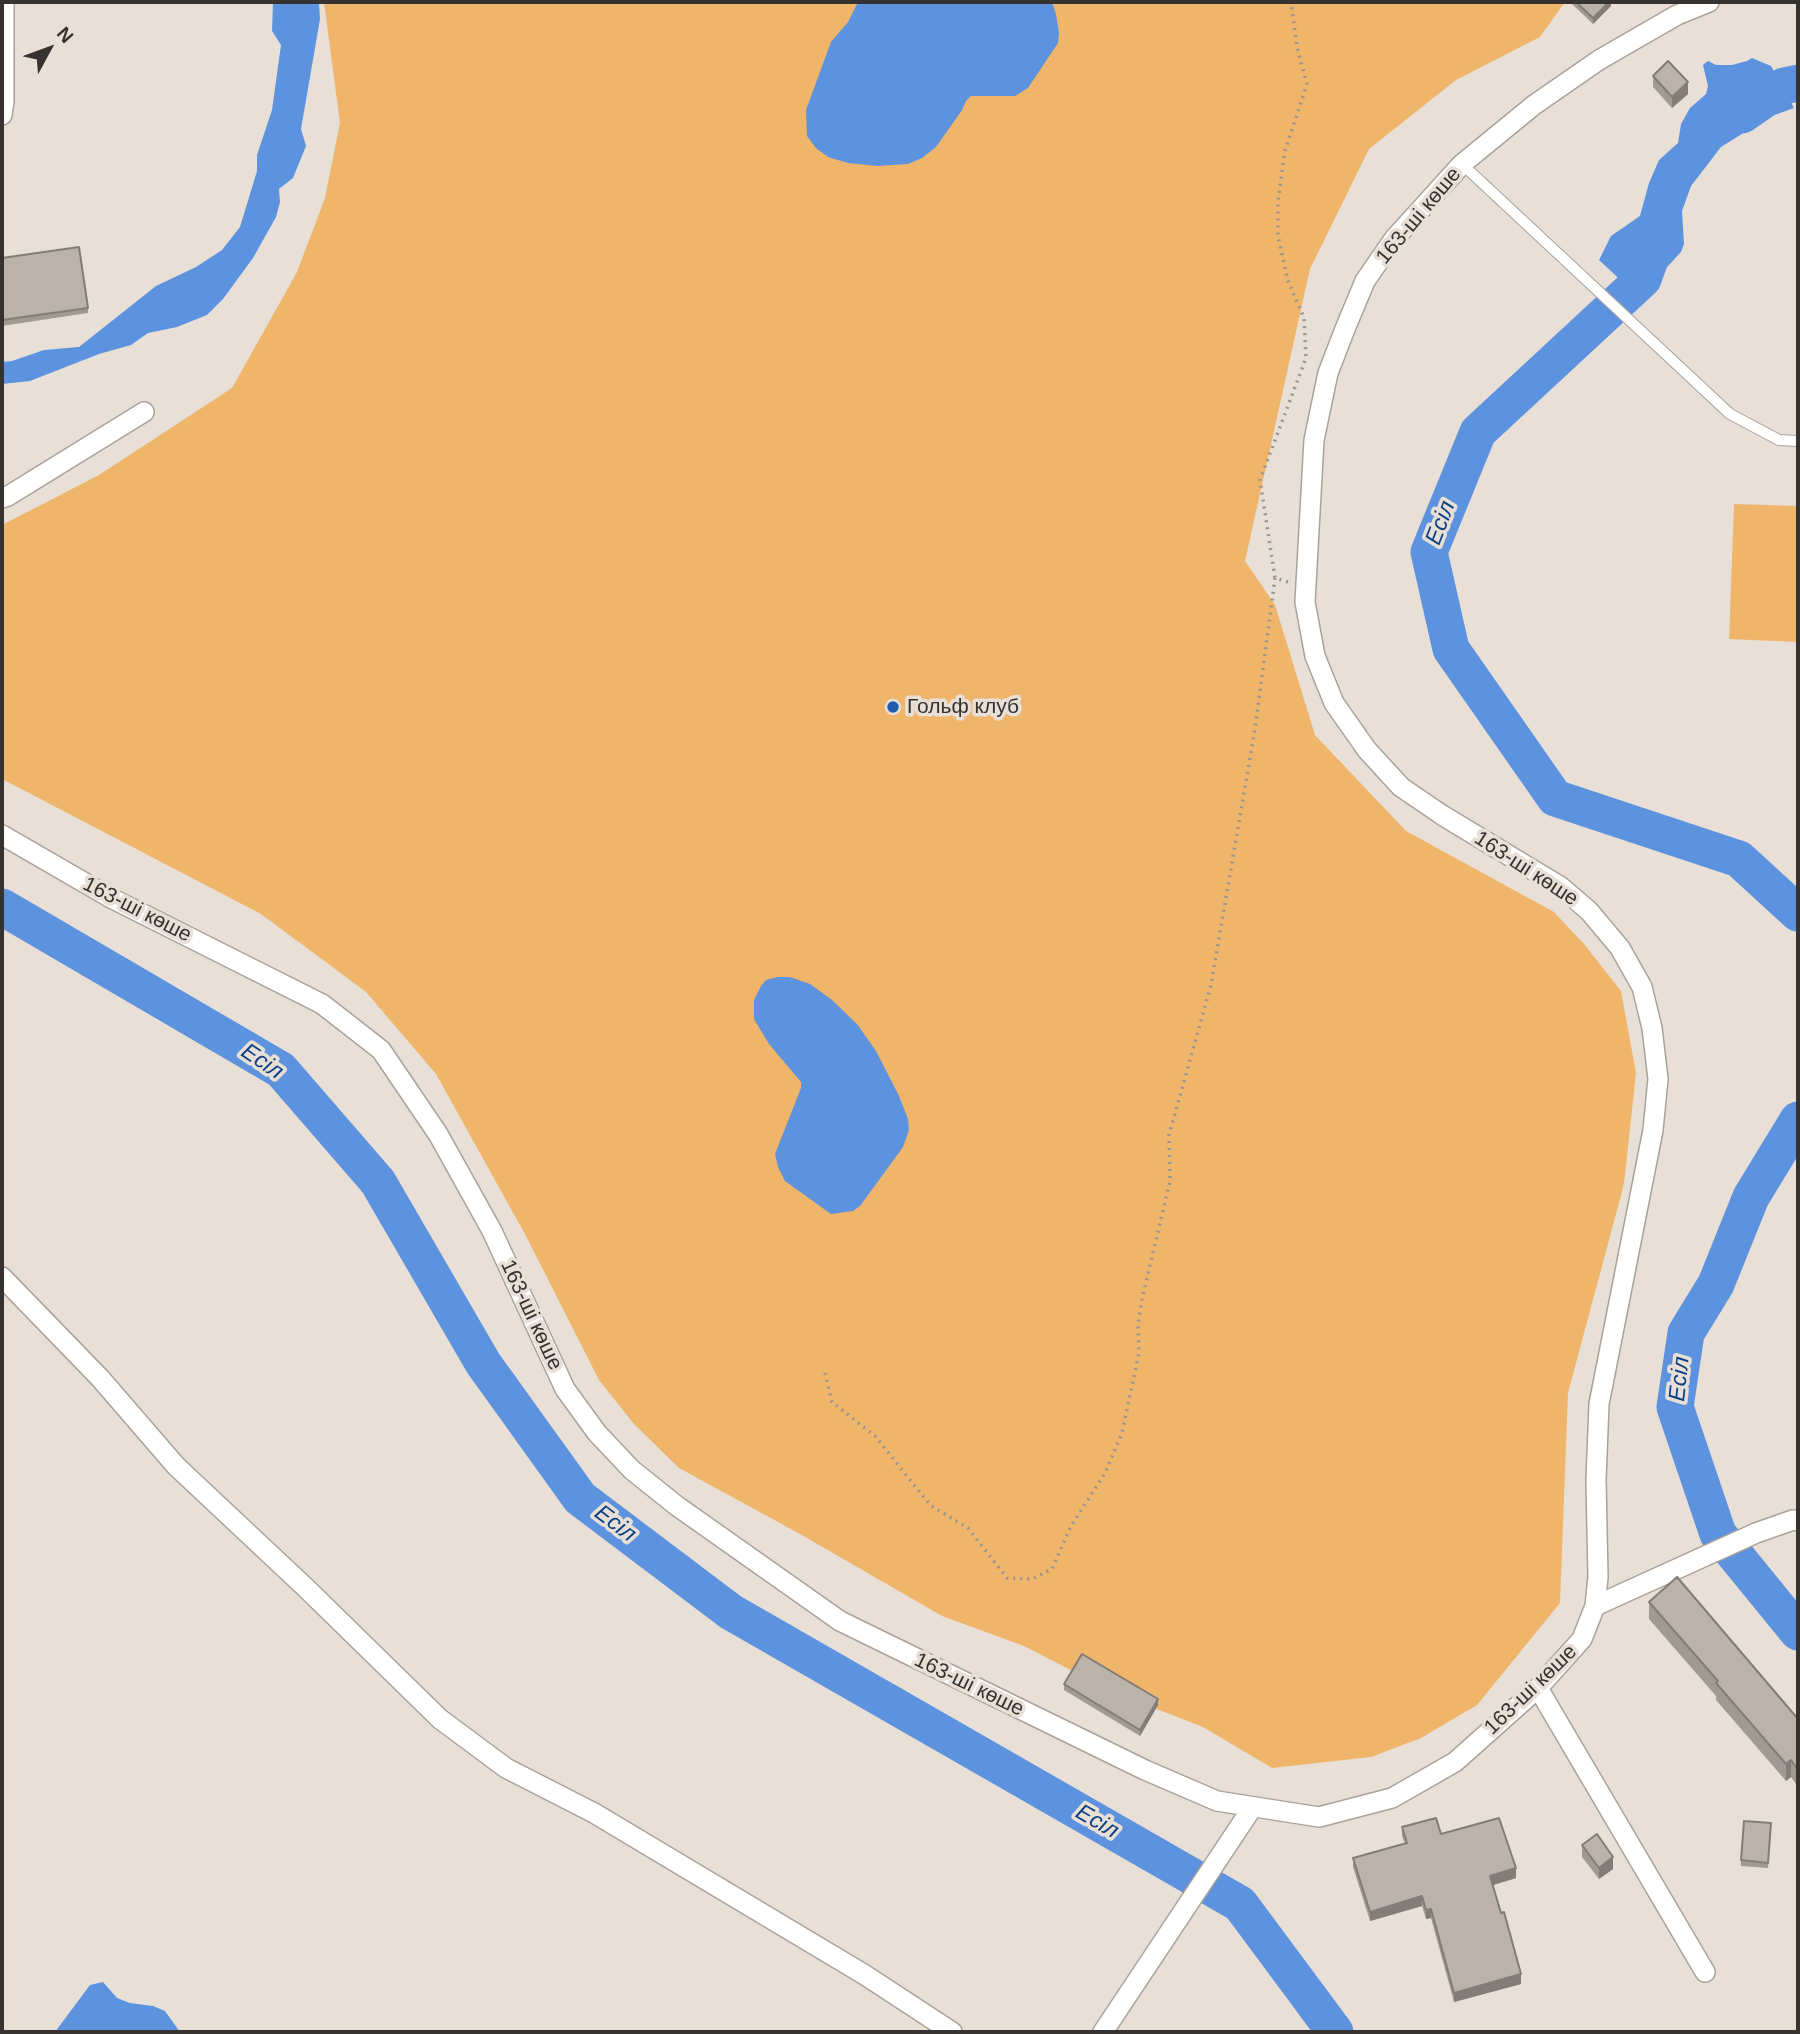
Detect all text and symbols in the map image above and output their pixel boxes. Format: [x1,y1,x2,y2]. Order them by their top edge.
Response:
north arrow [14,14,84,84]
text: N [53,23,78,47]
street label: 163-ші көше [1371,162,1467,270]
water label: Есіл [1420,497,1462,549]
place label: Гольф клуб [907,694,1019,720]
marker: Гольф клуб [885,699,901,715]
street label: 163-ші көше [1469,826,1583,912]
street label: 163-ші көше [78,872,196,948]
water label: Есіл [236,1038,288,1086]
street label: 163-ші көше [494,1256,568,1374]
water label: Есіл [1664,1355,1696,1403]
water label: Есіл [589,1499,641,1549]
street label: 163-ші көше [1480,1640,1582,1740]
street label: 163-ші көше [910,1648,1028,1722]
water label: Есіл [1071,1799,1123,1845]

